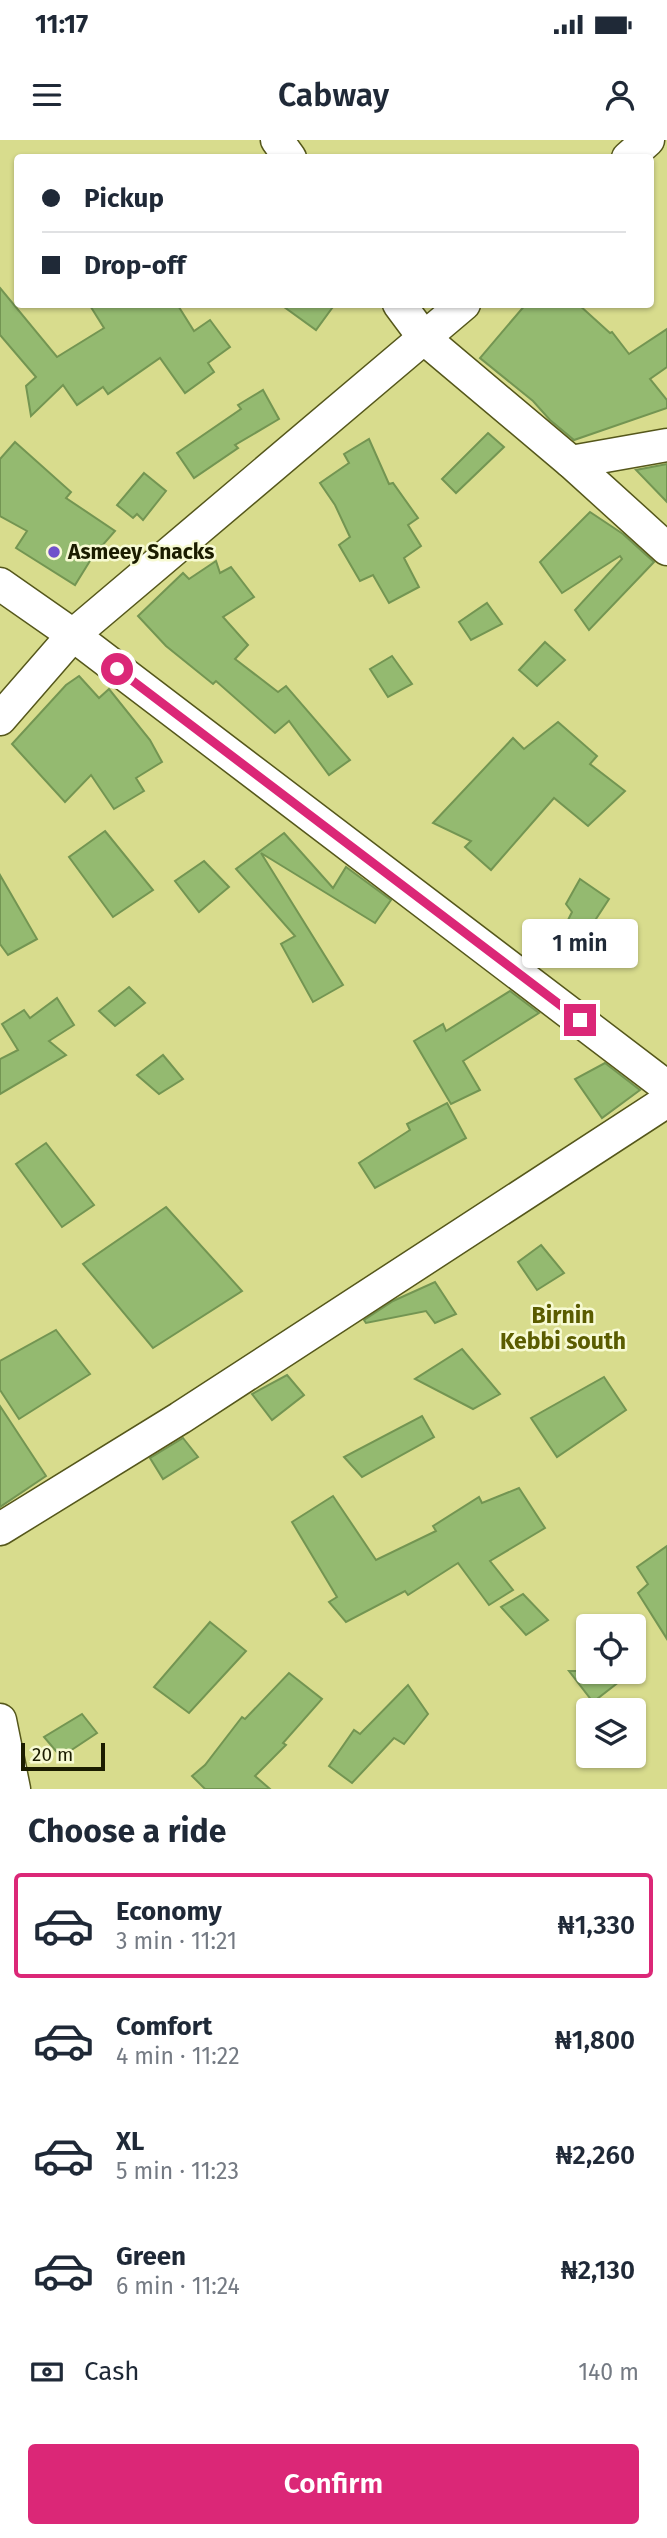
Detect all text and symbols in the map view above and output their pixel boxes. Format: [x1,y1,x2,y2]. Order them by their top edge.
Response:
text: 11:17 [35,9,88,40]
icon: menu [28,76,66,114]
text: Cabway [278,76,389,114]
icon: person [601,76,639,114]
text: Pickup [84,183,164,214]
text: Drop-off [84,250,186,281]
place label: Asmeey Snacks [67,539,214,565]
marker: Asmeey Snacks [46,544,62,560]
route start [101,653,133,685]
callout: 1 min [522,918,638,968]
text: 1 min [552,929,608,957]
route end [564,1004,596,1036]
district label: Birnin Kebbi south [500,1301,626,1355]
map controls [576,1614,646,1768]
button: locate [576,1614,646,1684]
button: layers [576,1698,646,1768]
scale bar [21,1740,105,1772]
text: 20 m [32,1743,73,1766]
text: Choose a ride [28,1812,226,1850]
icon: car [32,1894,95,1957]
text: Economy [116,1896,222,1927]
text: ₦1,330 [558,1910,635,1941]
text: 3 min · 11:21 [116,1927,237,1955]
icon: car [32,2009,95,2072]
text: Comfort [116,2011,212,2042]
text: ₦1,800 [555,2025,635,2056]
text: 4 min · 11:22 [116,2042,240,2070]
icon: car [32,2124,95,2187]
text: XL [116,2126,144,2157]
text: ₦2,260 [556,2140,635,2171]
text: 5 min · 11:23 [116,2157,239,2185]
icon: car [32,2239,95,2302]
text: Green [116,2241,186,2272]
text: ₦2,130 [561,2255,635,2286]
text: 6 min · 11:24 [116,2272,240,2300]
icon: cash [28,2353,66,2391]
text: Cash [84,2356,140,2387]
text: 140 m [578,2358,639,2386]
button: Confirm [28,2444,639,2524]

